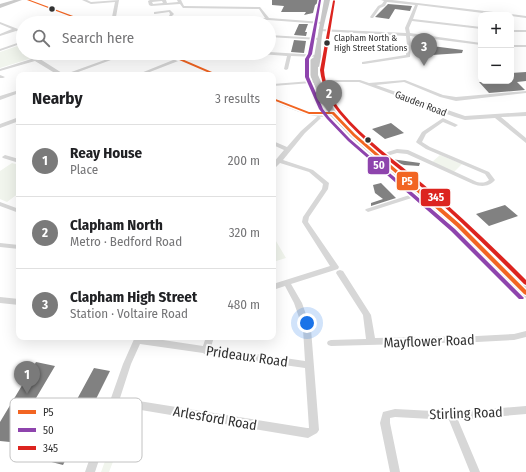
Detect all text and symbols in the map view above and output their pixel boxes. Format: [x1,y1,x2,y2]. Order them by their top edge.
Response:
unlabelled marker [47,4,57,14]
map controls [478,12,514,84]
button: + [478,12,514,48]
search box [16,16,276,60]
icon: search [30,27,52,49]
text: Search here [62,29,134,47]
place label: Clapham North & High Street Stations [334,33,407,53]
pin: 3 [411,33,437,66]
marker: Clapham North & High Street Stations [322,38,332,48]
button: − [478,48,514,84]
pin: 2 [316,80,342,113]
text: Nearby [32,88,83,109]
street label: Gauden Road [393,89,448,119]
text: 3 results [215,91,260,106]
unlabelled marker [363,135,373,145]
text: Reay House [70,144,142,162]
text: 1 [42,153,48,168]
text: 200 m [228,153,260,168]
line badge: 50 [367,156,390,175]
text: 50 [373,159,385,172]
text: Place [70,162,98,177]
line badge: P5 [396,171,419,191]
text: P5 [401,175,413,188]
line badge: 345 [420,188,451,207]
text: 345 [427,191,445,204]
text: Clapham North [70,216,163,234]
text: 2 [42,225,48,240]
text: 320 m [229,225,260,240]
text: Metro · Bedford Road [70,234,182,249]
text: Clapham High Street [70,288,197,306]
text: 3 [42,297,48,312]
text: 480 m [227,297,260,312]
text: Station · Voltaire Road [70,306,188,321]
your location [297,313,317,333]
street label: Mayflower Road [383,331,475,352]
street label: Prideaux Road [205,342,289,371]
pin: 1 [14,361,40,394]
legend [10,398,142,462]
street label: Arlesford Road [172,403,258,434]
street label: Stirling Road [429,404,503,423]
text: P5 [43,406,54,419]
text: 50 [43,424,54,437]
text: 345 [43,442,58,455]

